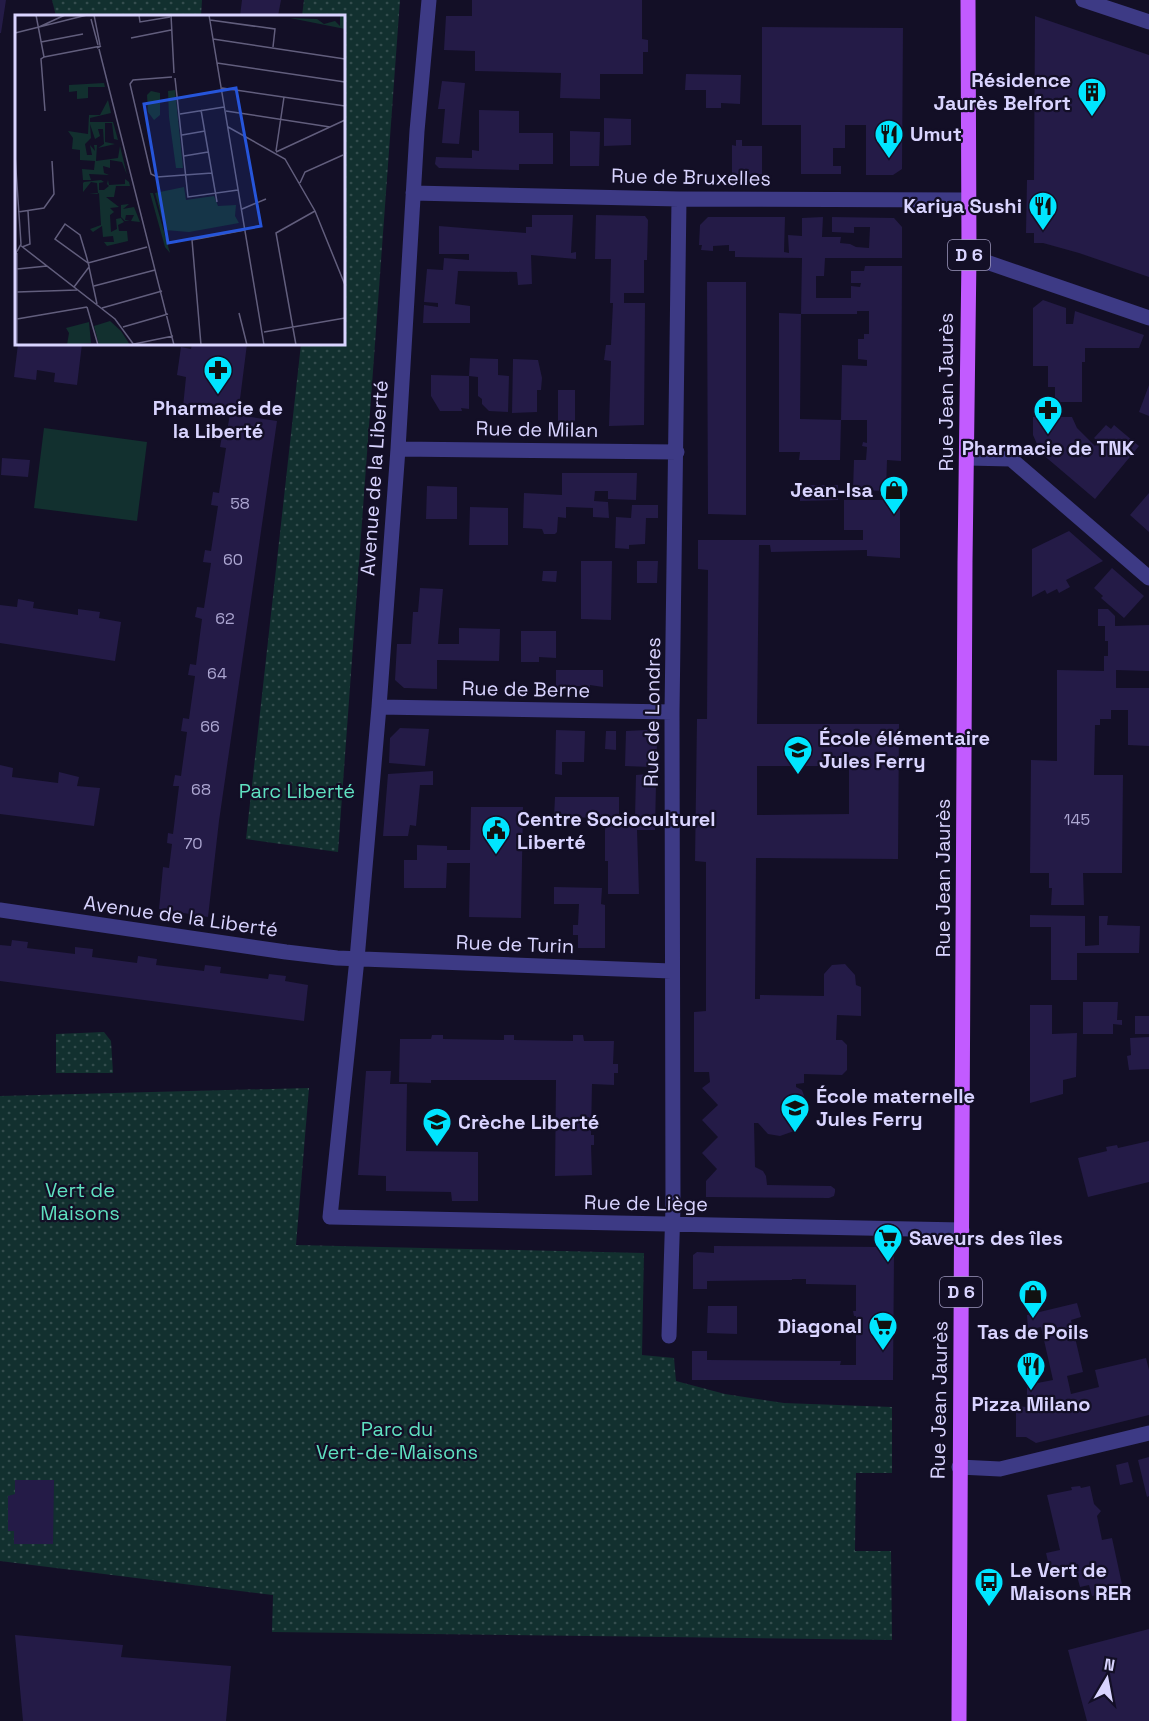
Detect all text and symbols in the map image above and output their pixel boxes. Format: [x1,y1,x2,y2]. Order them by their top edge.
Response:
inset map [15,15,345,345]
place label: Résidence Jaurès Belfort [933,67,1071,116]
building icon: Résidence Jaurès Belfort [1076,76,1108,118]
restaurant icon: Umut [873,118,905,160]
place label: Umut [910,121,962,147]
street label: Rue de Bruxelles [611,163,771,191]
restaurant icon: Kariya Sushi [1027,190,1059,232]
place label: Kariya Sushi [903,193,1022,219]
road number: D 6 [948,240,990,270]
street label: Rue Jean Jaurès [933,313,959,471]
pharmacy icon: Pharmacie de la Liberté [202,354,234,396]
street label: Avenue de la Liberté [354,379,394,577]
pharmacy icon: Pharmacie de TNK [1032,394,1064,436]
place label: Pharmacie de la Liberté [153,395,283,444]
street label: Rue de Milan [476,415,598,443]
place label: Pharmacie de TNK [962,435,1135,461]
shop icon: Jean-Isa [878,474,910,516]
place label: Jean-Isa [790,477,873,503]
house number: 58 [230,493,250,514]
house number: 60 [223,549,243,570]
house number: 62 [215,608,235,629]
street label: Rue de Londres [638,637,666,787]
house number: 64 [207,663,227,684]
street label: Rue de Berne [462,675,590,703]
house number: 66 [200,716,220,737]
place label: École élémentaire Jules Ferry [819,725,990,774]
school or university icon: École élémentaire Jules Ferry [782,734,814,776]
park label: Parc Liberté [239,778,355,804]
house number: 68 [191,779,211,800]
street label: Rue Jean Jaurès [930,799,956,957]
place label: Centre Socioculturel Liberté [517,806,716,855]
house number: 145 [1064,809,1090,830]
public building icon: Centre Socioculturel Liberté [480,814,512,856]
house number: 70 [183,833,203,854]
street label: Avenue de la Liberté [82,889,280,943]
street label: Rue de Turin [455,929,575,959]
place label: École maternelle Jules Ferry [816,1083,975,1132]
school or university icon: École maternelle Jules Ferry [779,1092,811,1134]
school or university icon: Crèche Liberté [421,1106,453,1148]
place label: Crèche Liberté [458,1109,599,1135]
park label: Vert de Maisons [40,1177,120,1226]
street label: Rue de Liège [584,1189,708,1217]
supermarket icon: Saveurs des îles [872,1222,904,1264]
place label: Saveurs des îles [909,1225,1063,1251]
road number: D 6 [940,1277,982,1307]
shop icon: Tas de Poils [1017,1278,1049,1320]
supermarket icon: Diagonal [867,1310,899,1352]
place label: Diagonal [778,1313,862,1339]
place label: Tas de Poils [977,1319,1089,1345]
street label: Rue Jean Jaurès [925,1321,953,1479]
restaurant icon: Pizza Milano [1015,1350,1047,1392]
place label: Pizza Milano [971,1391,1091,1417]
park label: Parc du Vert-de-Maisons [316,1416,478,1465]
place label: Le Vert de Maisons RER [1010,1557,1131,1606]
bus stop icon: Le Vert de Maisons RER [973,1566,1005,1608]
north arrow [1077,1649,1137,1709]
text: N [1102,1653,1117,1676]

